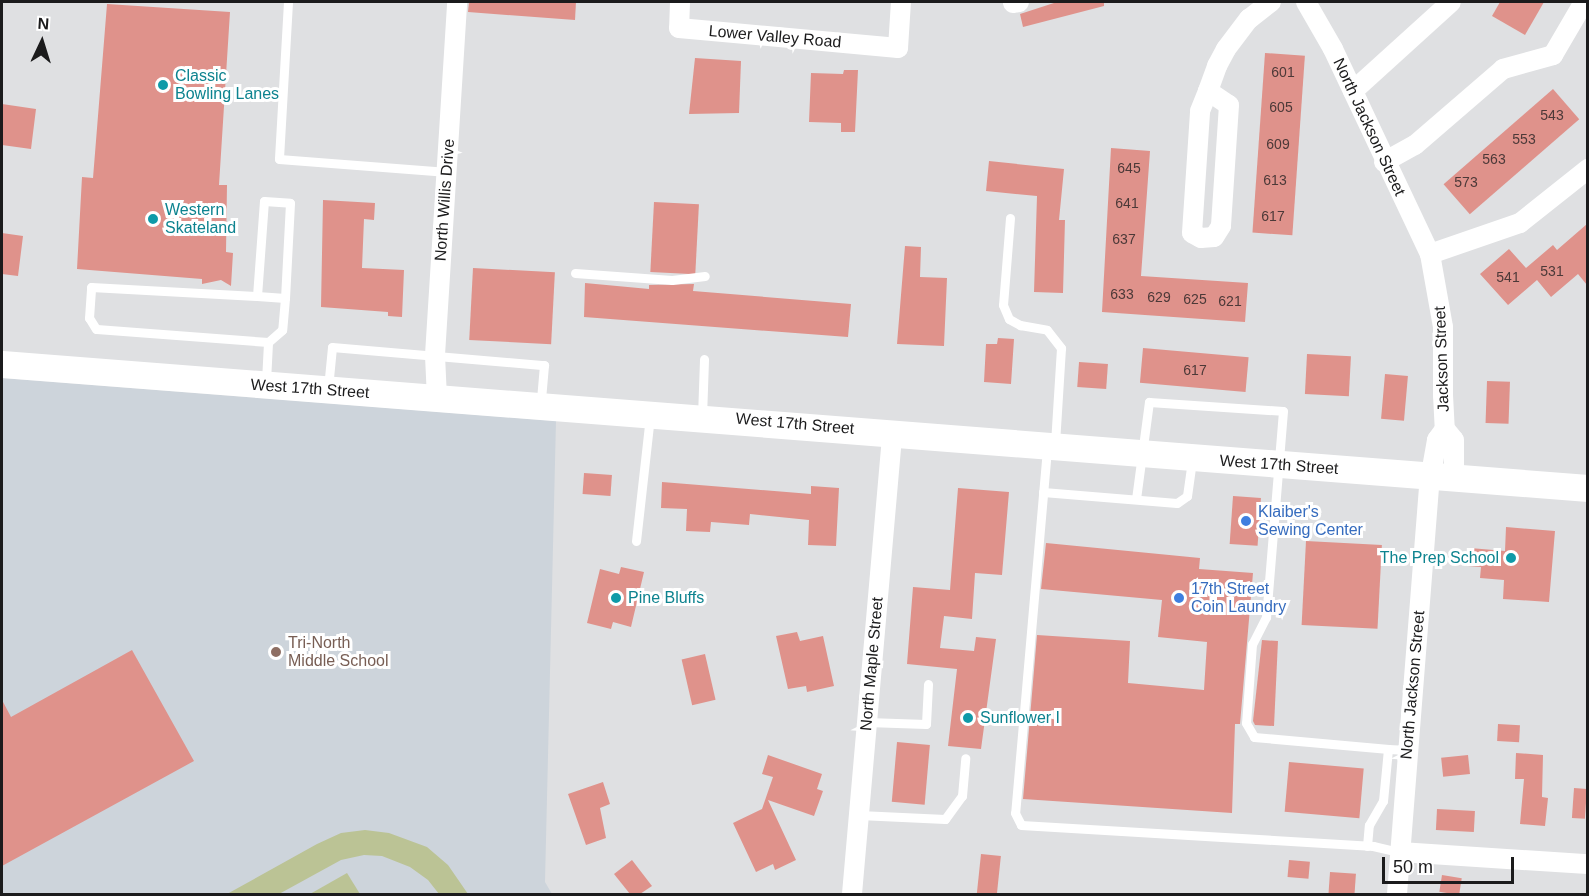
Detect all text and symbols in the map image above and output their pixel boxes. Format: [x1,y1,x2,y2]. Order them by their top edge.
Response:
north arrow [12,12,72,72]
text: N [37,15,50,32]
street label: Lower Valley Road [708,22,842,52]
street label: North Jackson Street [1329,55,1409,199]
house number: 601 [1271,64,1295,80]
place label: Classic Bowling Lanes [175,66,279,104]
marker: Classic Bowling Lanes [156,78,170,92]
house number: 605 [1269,99,1293,115]
house number: 543 [1540,107,1564,123]
house number: 553 [1512,131,1536,147]
house number: 609 [1266,136,1290,152]
street label: North Willis Drive [431,138,459,262]
house number: 563 [1482,151,1506,167]
house number: 645 [1117,160,1141,176]
house number: 613 [1263,172,1287,188]
house number: 573 [1454,174,1478,190]
house number: 641 [1115,195,1139,211]
place label: Western Skateland [165,200,236,238]
house number: 617 [1261,208,1285,224]
marker: Western Skateland [146,212,160,226]
house number: 637 [1112,231,1136,247]
house number: 531 [1540,263,1564,279]
house number: 541 [1496,269,1520,285]
house number: 633 [1110,286,1134,302]
house number: 629 [1147,289,1171,305]
house number: 625 [1183,291,1207,307]
house number: 621 [1218,293,1242,309]
street label: Jackson Street [1431,306,1453,412]
house number: 617 [1183,362,1207,378]
street label: West 17th Street [250,375,370,403]
street label: West 17th Street [735,409,855,439]
street label: West 17th Street [1219,451,1339,479]
place label: Klaiber's Sewing Center [1258,502,1363,540]
marker: Klaiber's Sewing Center [1239,514,1253,528]
place label: The Prep School [1380,548,1499,568]
marker: The Prep School [1504,551,1518,565]
place label: 17th Street Coin Laundry [1191,579,1286,617]
place label: Pine Bluffs [628,588,704,608]
marker: Pine Bluffs [609,591,623,605]
marker: 17th Street Coin Laundry [1172,591,1186,605]
street label: North Maple Street [857,596,887,732]
street label: North Jackson Street [1397,610,1429,760]
place label: Tri-North Middle School [288,633,388,671]
marker: Tri-North Middle School [269,645,283,659]
place label: Sunflower I [980,708,1060,728]
marker: Sunflower I [961,711,975,725]
scale bar [1385,845,1517,883]
text: 50 m [1393,857,1433,877]

